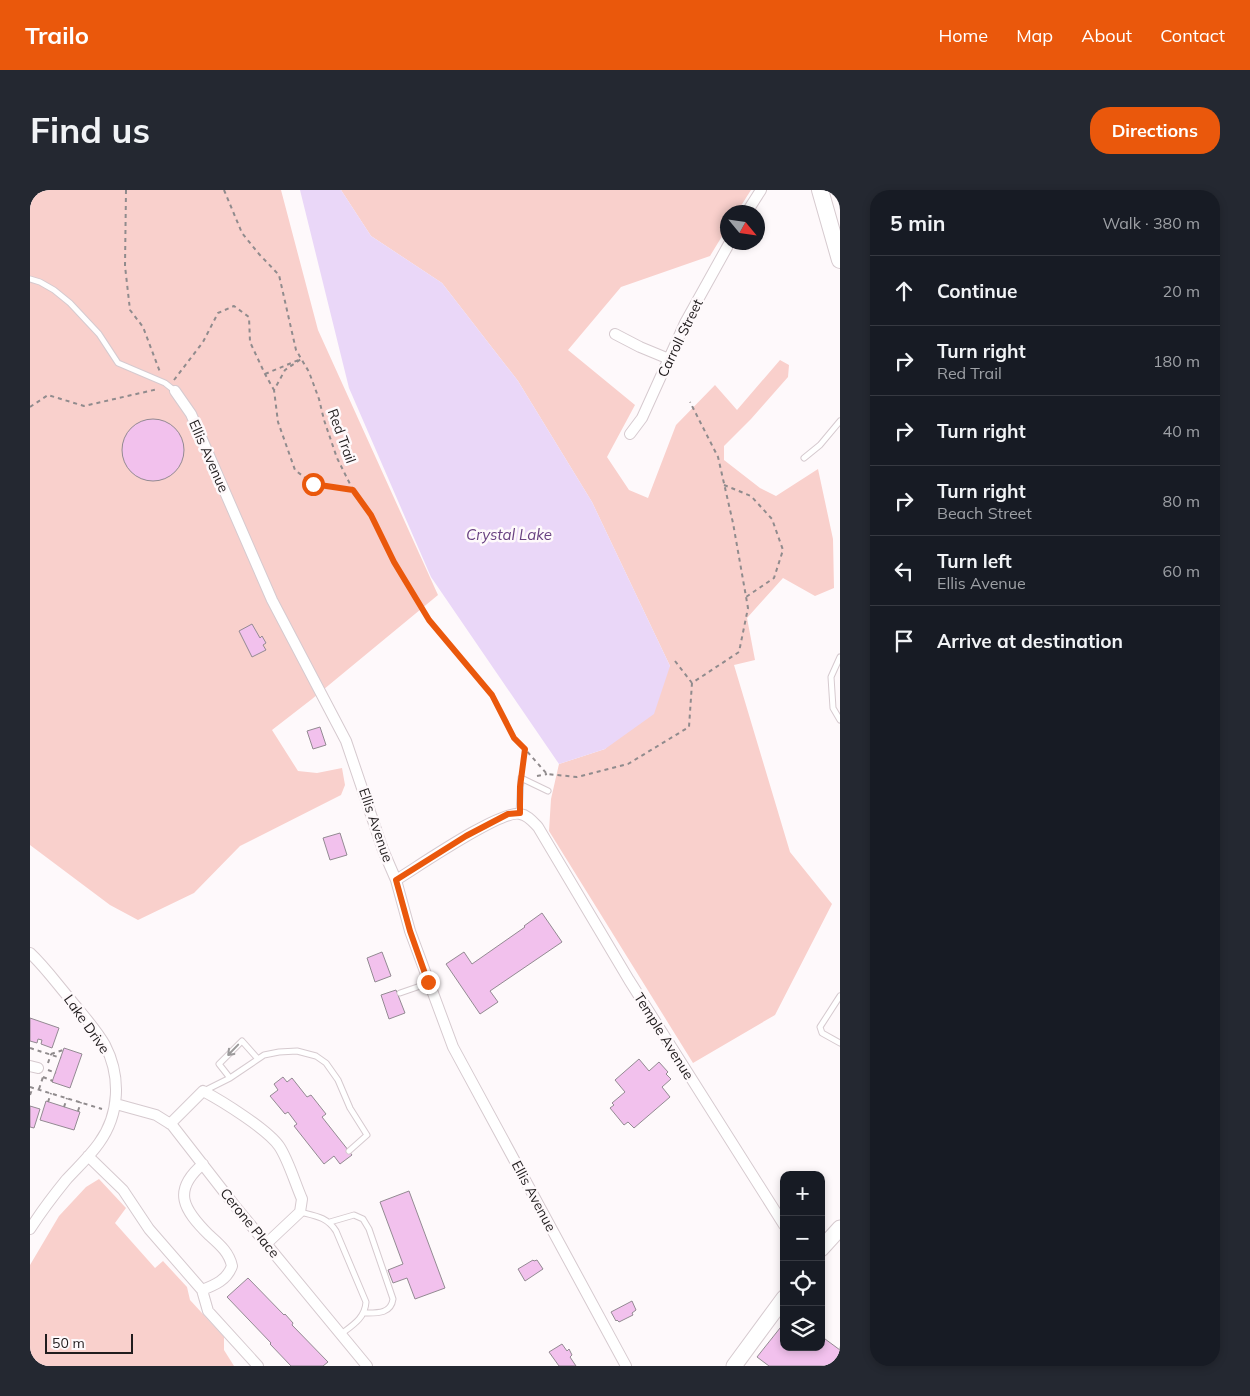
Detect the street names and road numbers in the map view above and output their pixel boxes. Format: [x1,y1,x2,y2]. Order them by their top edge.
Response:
street label: Carroll Street [653,296,707,380]
street label: Red Trail [324,406,360,466]
street label: Ellis Avenue [185,417,233,495]
street label: Ellis Avenue [355,785,397,865]
street label: Temple Avenue [630,989,698,1083]
street label: Lake Drive [60,991,114,1057]
street label: Ellis Avenue [508,1158,560,1234]
street label: Cerone Place [216,1185,284,1261]

